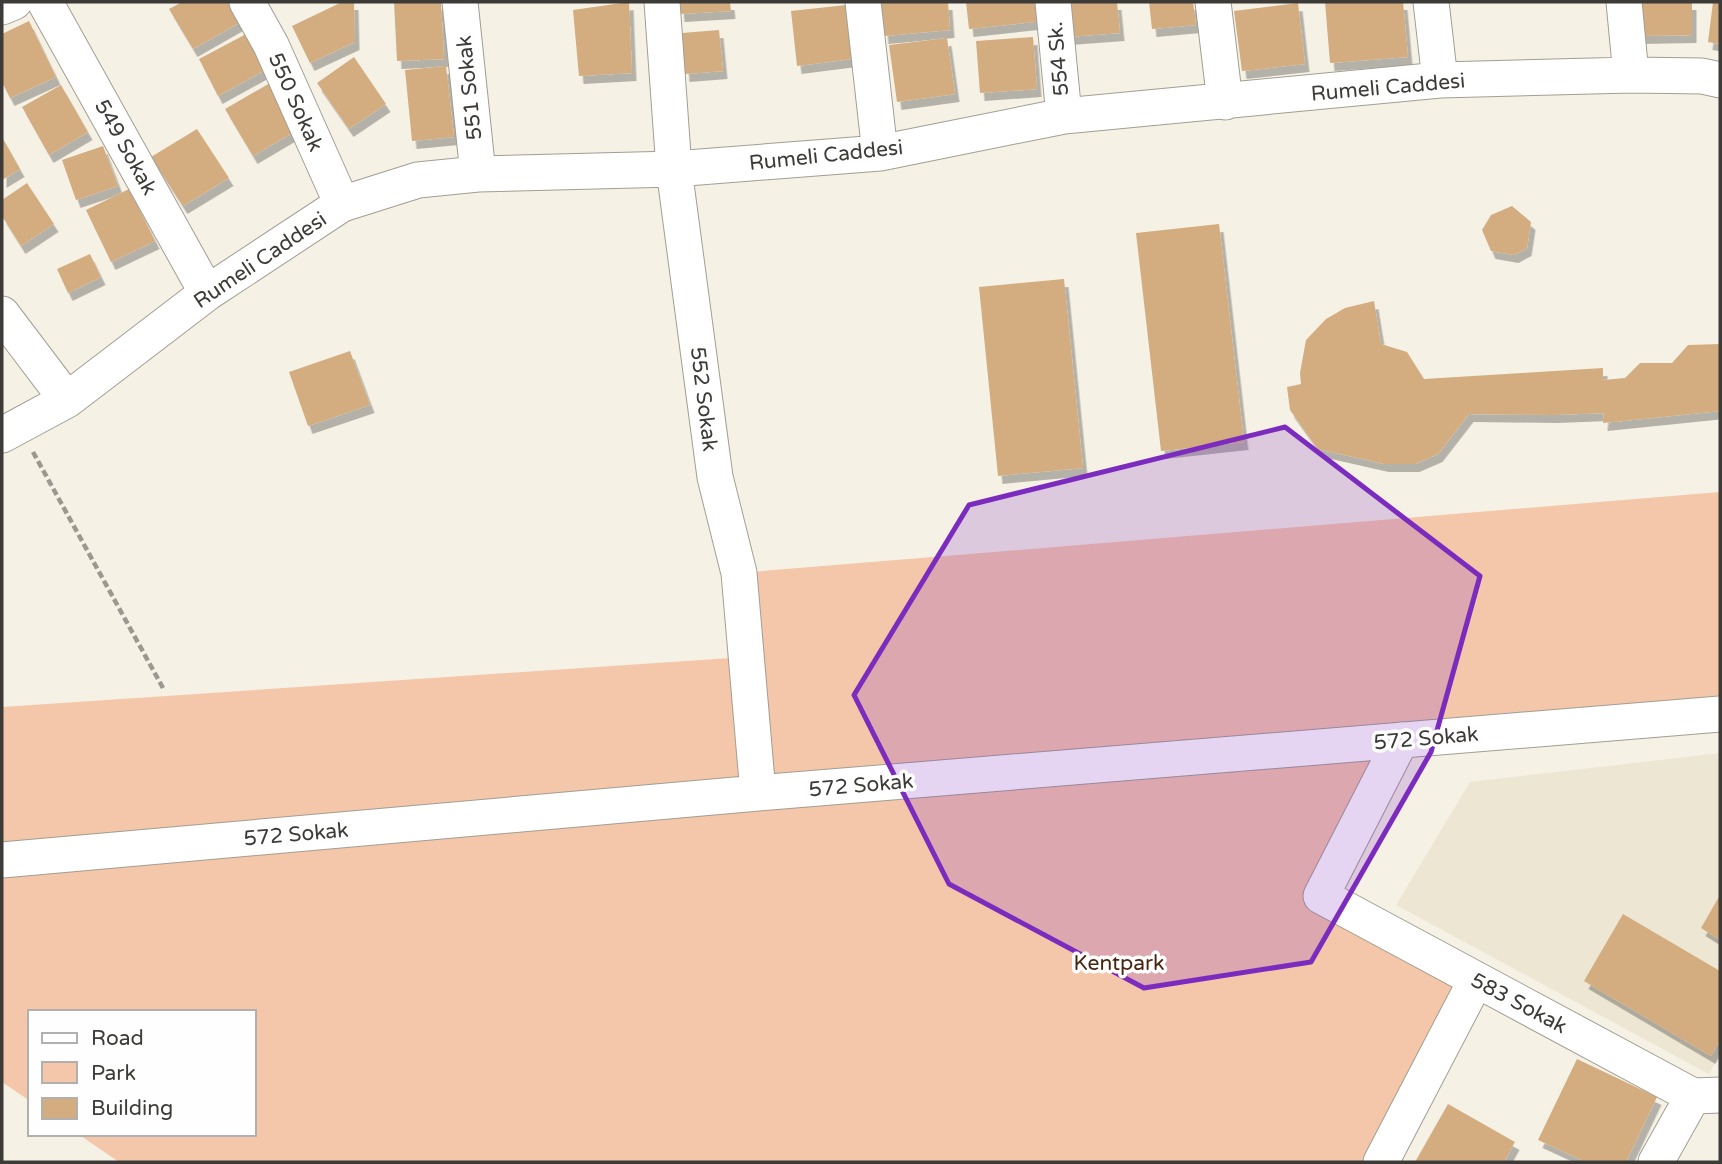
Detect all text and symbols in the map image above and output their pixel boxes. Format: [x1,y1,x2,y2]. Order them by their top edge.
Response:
street label: 554 Sk. [1043,21,1074,97]
street label: 551 Sokak [452,34,487,142]
street label: 550 Sokak [263,49,328,155]
street label: Rumeli Caddesi [1310,68,1466,107]
street label: 549 Sokak [89,95,162,199]
street label: Rumeli Caddesi [748,135,904,176]
street label: Rumeli Caddesi [189,207,331,314]
street label: 552 Sokak [685,345,722,453]
street label: 572 Sokak [1373,721,1480,756]
street label: 572 Sokak [808,768,915,803]
street label: 572 Sokak [243,817,350,852]
park label: Kentpark [1073,951,1165,976]
street label: 583 Sokak [1466,968,1571,1039]
legend [28,1010,256,1136]
text: Road [91,1026,144,1051]
text: Park [91,1061,136,1086]
text: Building [91,1096,173,1121]

